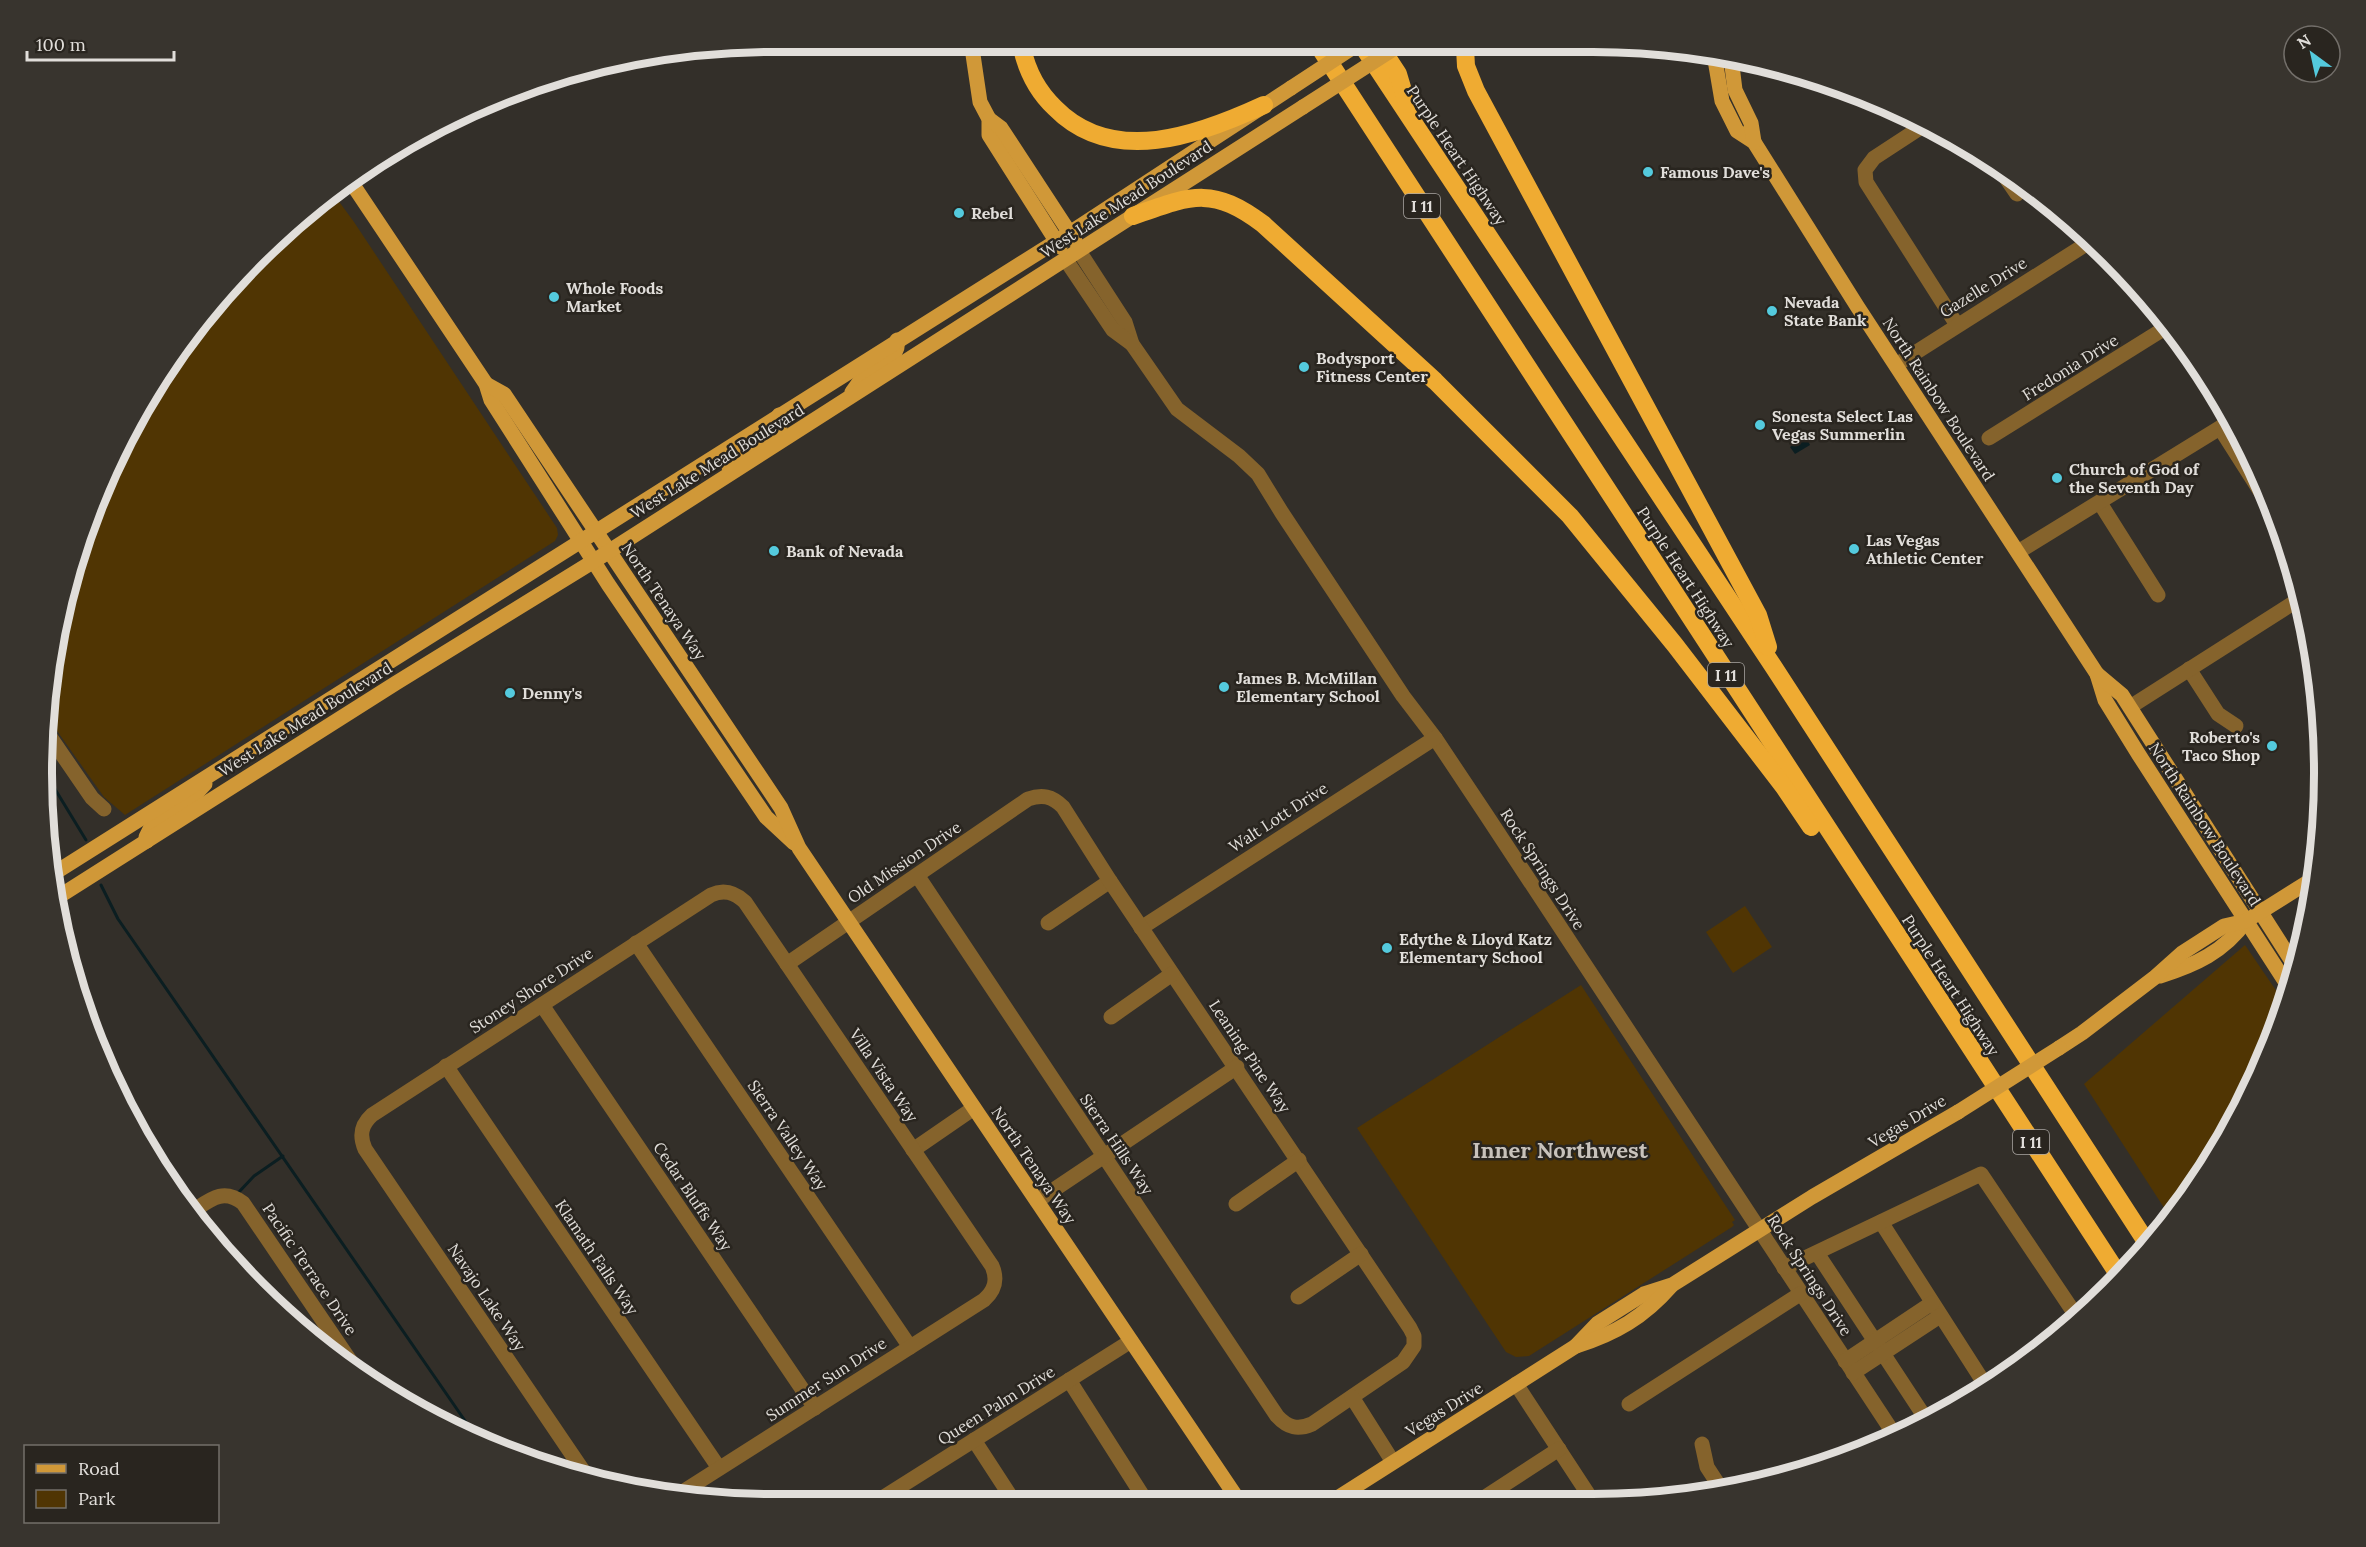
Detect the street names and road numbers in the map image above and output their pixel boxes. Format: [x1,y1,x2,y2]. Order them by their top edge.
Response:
street label: Purple Heart Highway [1403,81,1512,229]
street label: West Lake Mead Boulevard [1036,136,1216,262]
road number: I 11 [1404,194,1440,218]
street label: Gazelle Drive [1936,252,2030,322]
street label: North Rainbow Boulevard [1879,314,2000,485]
street label: Fredonia Drive [2018,329,2122,405]
street label: West Lake Mead Boulevard [627,399,808,523]
street label: Purple Heart Highway [1633,503,1739,652]
street label: North Tenaya Way [617,539,711,664]
street label: West Lake Mead Boulevard [215,657,396,781]
road number: I 11 [1708,663,1744,687]
street label: North Rainbow Boulevard [2145,739,2266,910]
street label: Walt Lott Drive [1225,777,1331,856]
street label: Rock Springs Drive [1496,805,1590,934]
street label: Old Mission Drive [843,816,965,907]
street label: Purple Heart Highway [1898,911,2004,1060]
street label: Stoney Shore Drive [465,942,597,1037]
street label: Leaning Pine Way [1205,996,1295,1117]
street label: Villa Vista Way [845,1024,923,1126]
street label: Sierra Valley Way [744,1076,833,1194]
street label: Sierra Hills Way [1076,1090,1158,1199]
street label: Vegas Drive [1864,1090,1950,1153]
street label: North Tenaya Way [987,1103,1081,1228]
road number: I 11 [2013,1130,2049,1154]
street label: Cedar Bluffs Way [649,1138,737,1255]
street label: Klamath Falls Way [551,1196,643,1319]
street label: Pacific Terrace Drive [258,1199,362,1339]
street label: Rock Springs Drive [1763,1211,1857,1340]
street label: Navajo Lake Way [444,1240,531,1355]
street label: Summer Sun Drive [762,1332,890,1425]
street label: Queen Palm Drive [934,1361,1058,1449]
street label: Vegas Drive [1401,1377,1487,1441]

